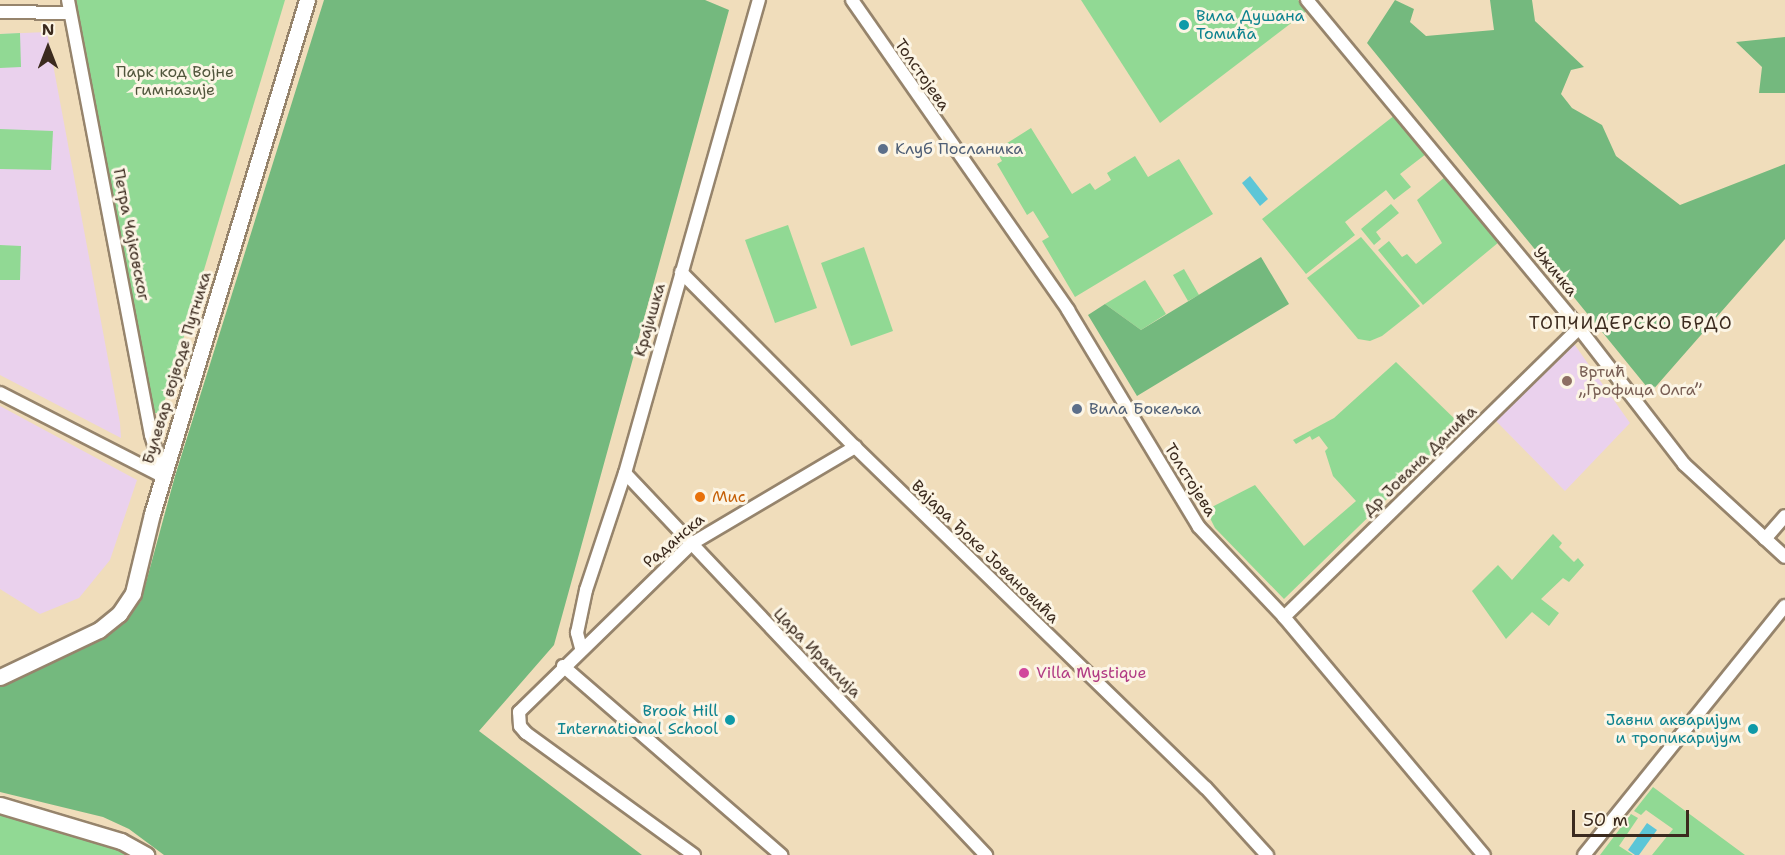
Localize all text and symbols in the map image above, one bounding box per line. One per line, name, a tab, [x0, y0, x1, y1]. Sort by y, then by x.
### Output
place label: Вила Душана Томића	[1196, 6, 1305, 44]
north arrow	[18, 18, 78, 78]
marker: Вила Душана Томића	[1177, 18, 1191, 32]
text: N	[42, 19, 54, 40]
street label: Толстојева	[890, 36, 954, 114]
park label: Парк код Војне гимназије	[116, 62, 234, 100]
place label: Клуб Посланика	[895, 139, 1023, 159]
marker: Клуб Посланика	[876, 142, 890, 156]
street label: Петра Чајковског	[109, 167, 153, 303]
street label: Ужичка	[1529, 243, 1581, 301]
street label: Булевар војводе Путника	[139, 269, 215, 467]
street label: Крајишка	[630, 281, 670, 359]
district label: ТОПЧИДЕРСКО БРДО	[1529, 312, 1733, 334]
place label: Вртић „Грофица Олга”	[1579, 362, 1702, 400]
marker: Вртић „Грофица Олга”	[1560, 374, 1574, 388]
place label: Вила Бокељка	[1089, 399, 1201, 419]
marker: Вила Бокељка	[1070, 402, 1084, 416]
street label: Др Јована Данића	[1359, 402, 1481, 520]
street label: Толстојева	[1160, 440, 1220, 520]
street label: Вајара Ђоке Јовановића	[907, 476, 1063, 628]
place label: Мис	[712, 487, 746, 507]
marker: Мис	[693, 490, 707, 504]
street label: Раданска	[639, 510, 709, 572]
street label: Цара Ираклија	[769, 604, 865, 702]
place label: Villa Mystique	[1036, 663, 1147, 683]
marker: Villa Mystique	[1017, 666, 1031, 680]
place label: Brook Hill International School	[557, 701, 718, 739]
place label: Јавни акваријум и тропикаријум	[1606, 710, 1741, 748]
marker: Brook Hill International School	[723, 713, 737, 727]
marker: Јавни акваријум и тропикаријум	[1746, 722, 1760, 736]
scale bar	[1575, 798, 1692, 836]
text: 50 m	[1583, 808, 1628, 832]

